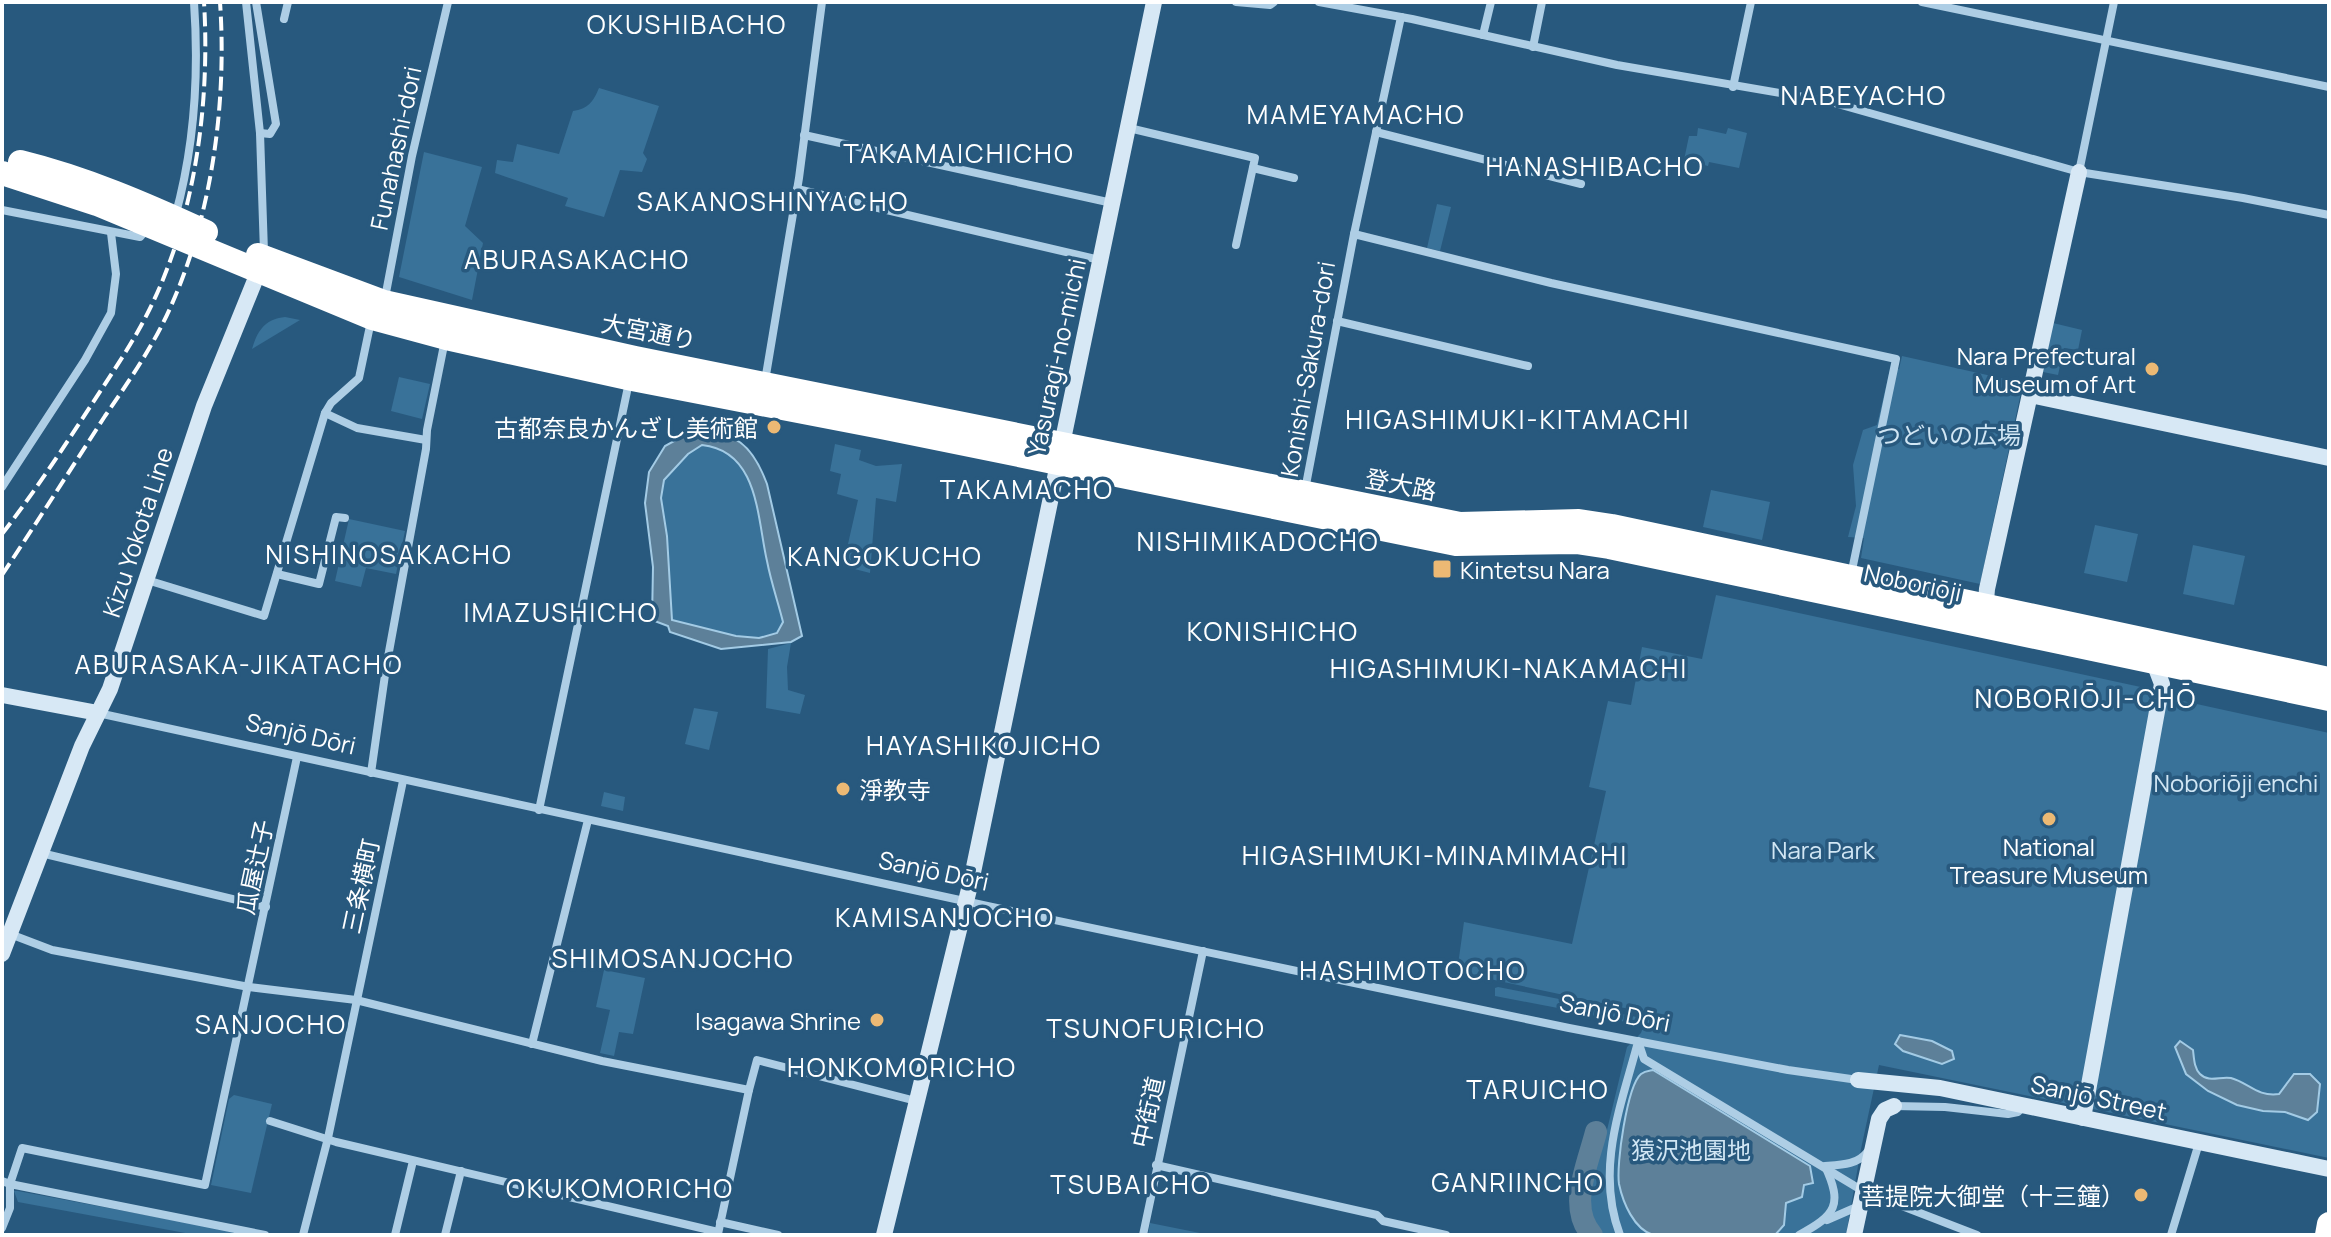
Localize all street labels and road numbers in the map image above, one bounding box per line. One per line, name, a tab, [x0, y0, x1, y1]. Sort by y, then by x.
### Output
street label: Funahashi-dori	[362, 63, 428, 233]
street label: Yasuragi-no-michi	[1019, 255, 1093, 459]
street label: Konishi-Sakura-dori	[1272, 259, 1342, 479]
street label: 大宮通り	[599, 306, 699, 356]
street label: Kizu Yokota Line	[94, 443, 180, 621]
street label: 登大路	[1363, 461, 1439, 507]
street label: Noboriōji	[1861, 556, 1965, 608]
street label: Sanjō Dōri	[243, 704, 359, 762]
street label: 瓜屋辻子	[228, 817, 280, 917]
street label: 三条横町	[334, 836, 386, 936]
street label: Sanjō Dōri	[876, 842, 992, 898]
street label: Sanjō Dōri	[1557, 985, 1673, 1039]
street label: Sanjō Street	[2028, 1067, 2170, 1127]
street label: 中街道	[1123, 1073, 1171, 1151]

